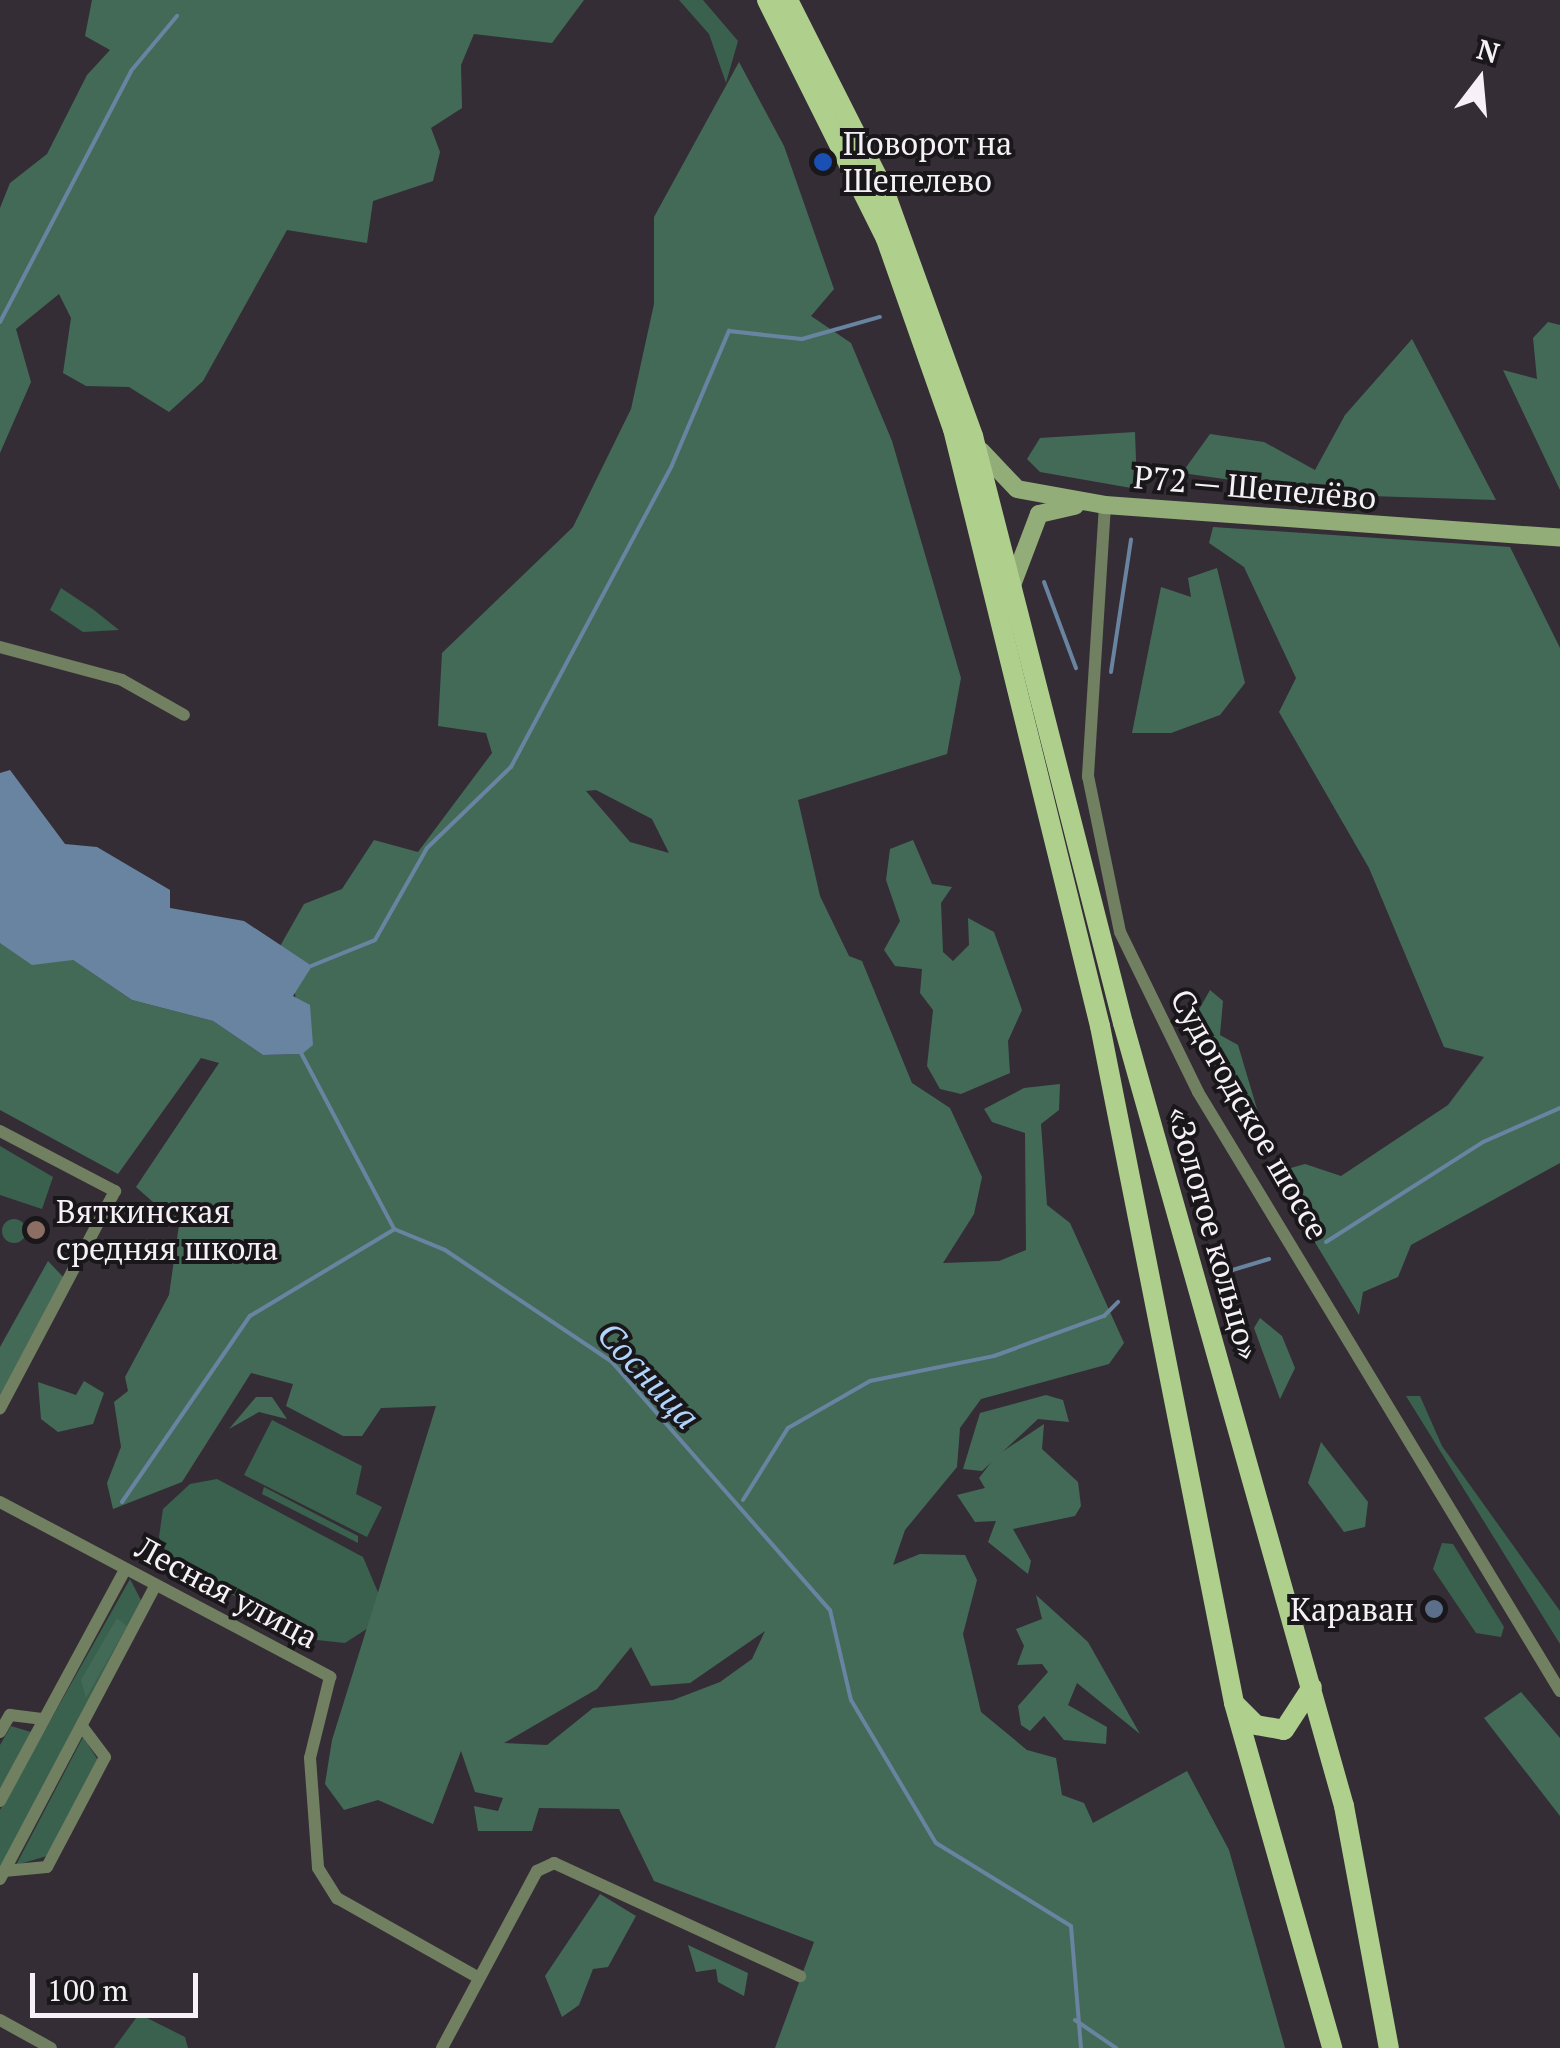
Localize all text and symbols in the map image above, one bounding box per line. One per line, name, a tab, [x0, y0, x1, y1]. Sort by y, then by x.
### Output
north arrow	[1430, 30, 1530, 130]
text: N	[1473, 30, 1504, 71]
place label: Поворот на Шепелево	[843, 125, 1013, 200]
marker: Поворот на Шепелево	[812, 151, 834, 173]
street label: Р72 — Шепелёво	[1131, 457, 1379, 517]
street label: Судогодское шоссе	[1163, 982, 1337, 1246]
street label: «Золотое кольцо»	[1159, 1102, 1269, 1364]
place label: Вяткинская средняя школа	[56, 1193, 278, 1268]
marker: Вяткинская средняя школа	[25, 1219, 47, 1241]
water label: Сосница	[589, 1313, 709, 1437]
street label: Лесная улица	[129, 1528, 325, 1656]
place label: Караван	[1290, 1590, 1414, 1628]
marker: Караван	[1423, 1598, 1445, 1620]
scale bar	[35, 1953, 202, 2015]
text: 100 m	[47, 1970, 128, 2010]

